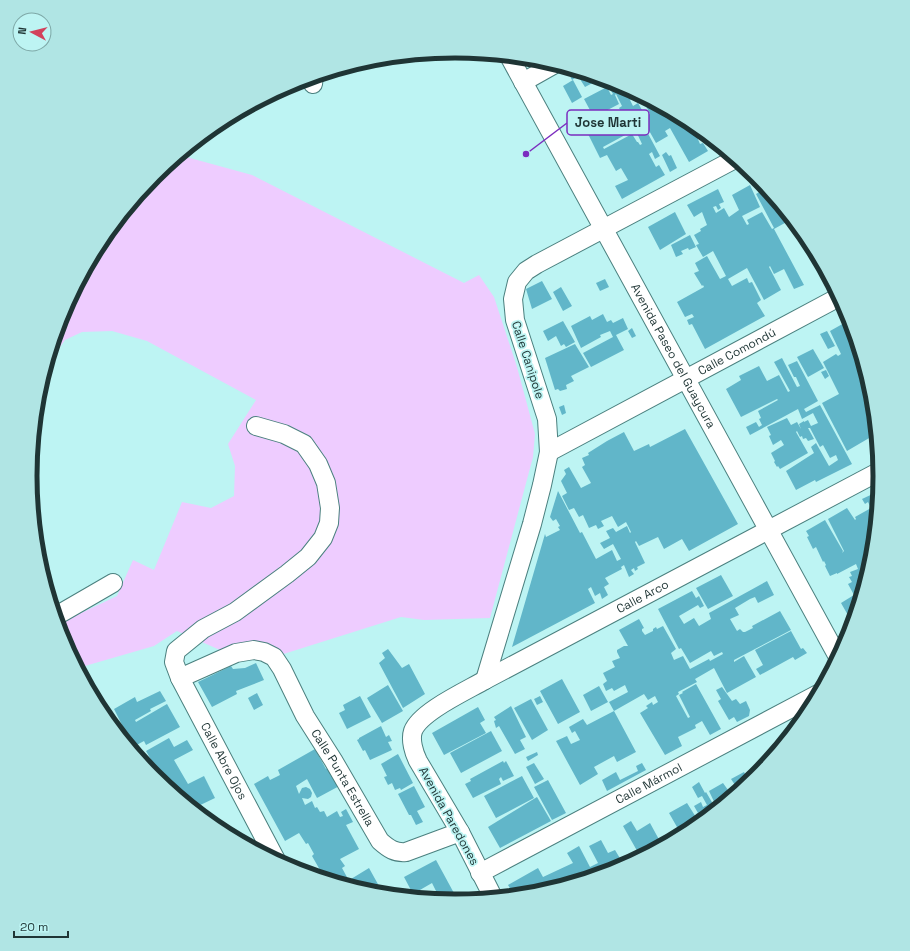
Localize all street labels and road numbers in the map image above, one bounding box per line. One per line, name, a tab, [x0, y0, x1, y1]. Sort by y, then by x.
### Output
street label: Avenida Paseo del Guaycura	[627, 281, 719, 431]
street label: Calle Canipole	[508, 319, 548, 401]
street label: Calle Comondú	[695, 324, 779, 379]
street label: Calle Arco	[614, 576, 671, 617]
street label: Calle Abre Ojos	[197, 720, 251, 803]
street label: Calle Punta Estrella	[307, 726, 378, 829]
street label: Calle Mármol	[613, 759, 685, 808]
street label: Avenida Paredones	[415, 764, 483, 868]

